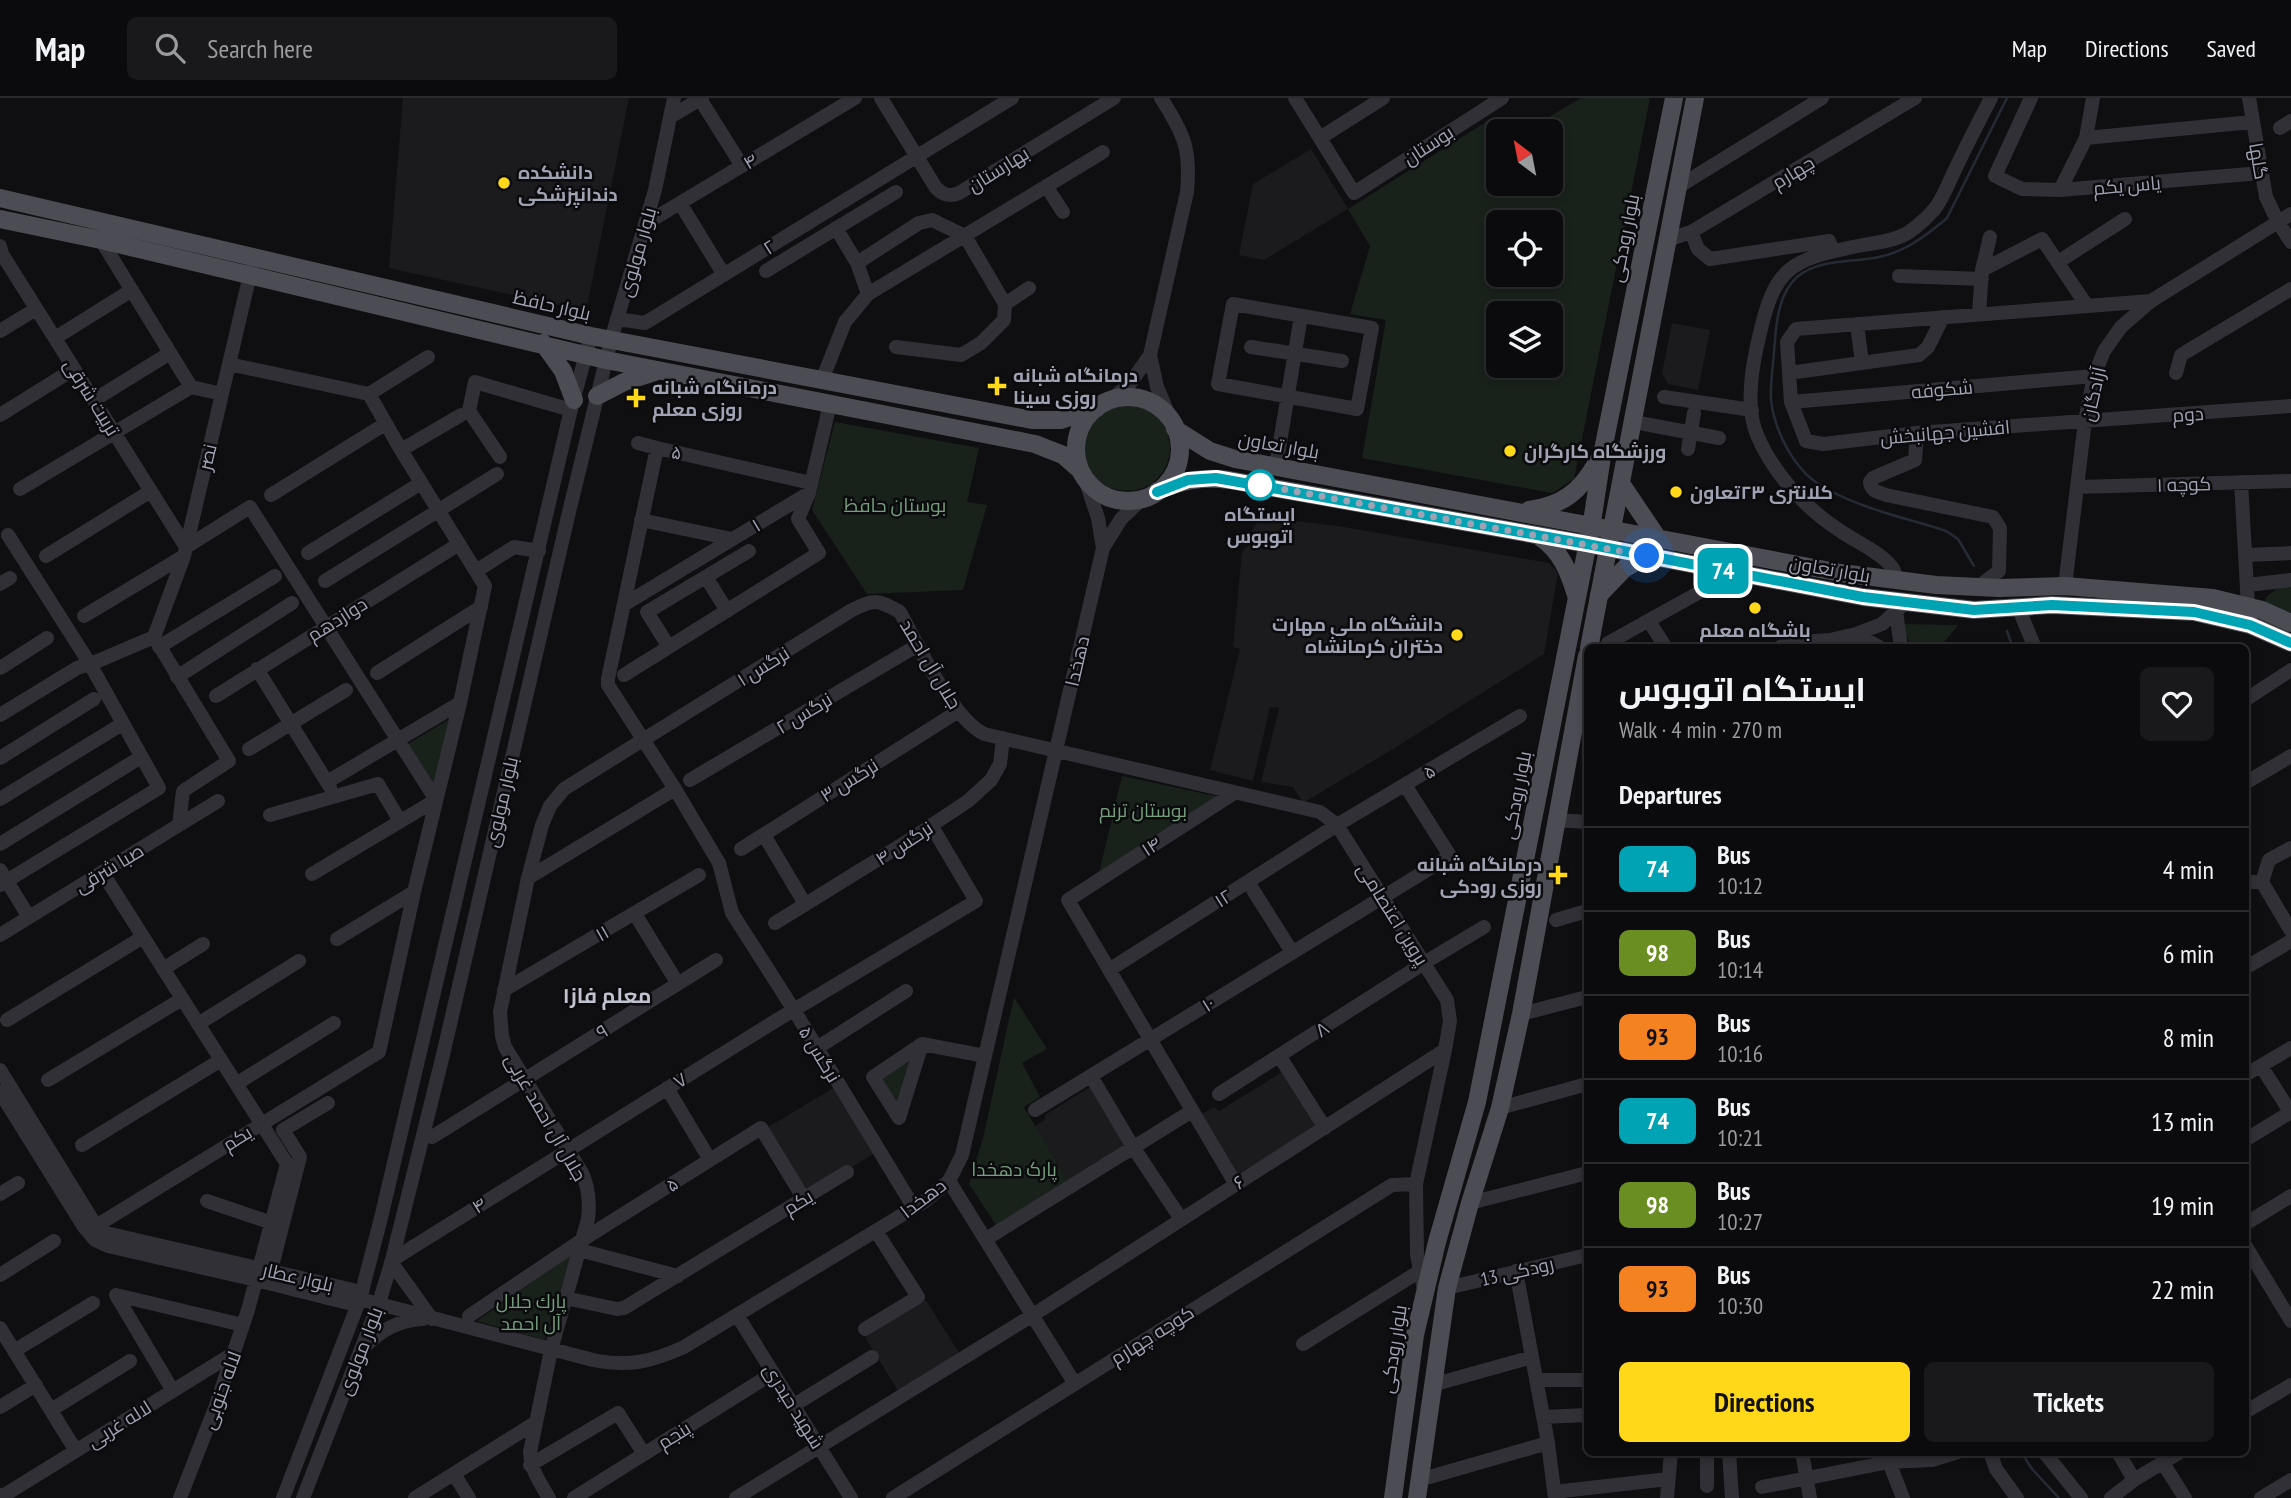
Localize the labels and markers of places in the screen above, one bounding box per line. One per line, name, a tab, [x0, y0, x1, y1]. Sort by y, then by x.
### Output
place label: دانشکده دندانپزشکی	[518, 160, 618, 208]
marker: دانشکده دندانپزشکی	[496, 175, 512, 191]
place label: درمانگاه شبانه روزی سینا	[1013, 363, 1138, 410]
place label: درمانگاه شبانه روزی معلم	[652, 375, 777, 423]
marker: درمانگاه شبانه روزی سینا	[987, 376, 1007, 396]
marker: درمانگاه شبانه روزی معلم	[626, 388, 646, 408]
place label: ورزشگاه کارگران	[1524, 439, 1666, 464]
marker: ورزشگاه کارگران	[1502, 443, 1518, 459]
marker: ایستگاه اتوبوس	[1245, 470, 1275, 500]
place label: کلانتری ۲۳تعاون	[1690, 480, 1833, 504]
marker: کلانتری ۲۳تعاون	[1668, 484, 1684, 500]
place label: ایستگاه اتوبوس	[1224, 502, 1296, 548]
marker: باشگاه معلم	[1747, 600, 1763, 616]
place label: دانشگاه ملی مهارت دختران کرمانشاه	[1272, 612, 1443, 658]
place label: باشگاه معلم	[1699, 618, 1811, 644]
marker: دانشگاه ملی مهارت دختران کرمانشاه	[1449, 627, 1465, 643]
place label: درمانگاه شبانه روزی رودکی	[1417, 852, 1542, 899]
marker: درمانگاه شبانه روزی رودکی	[1548, 865, 1568, 885]

